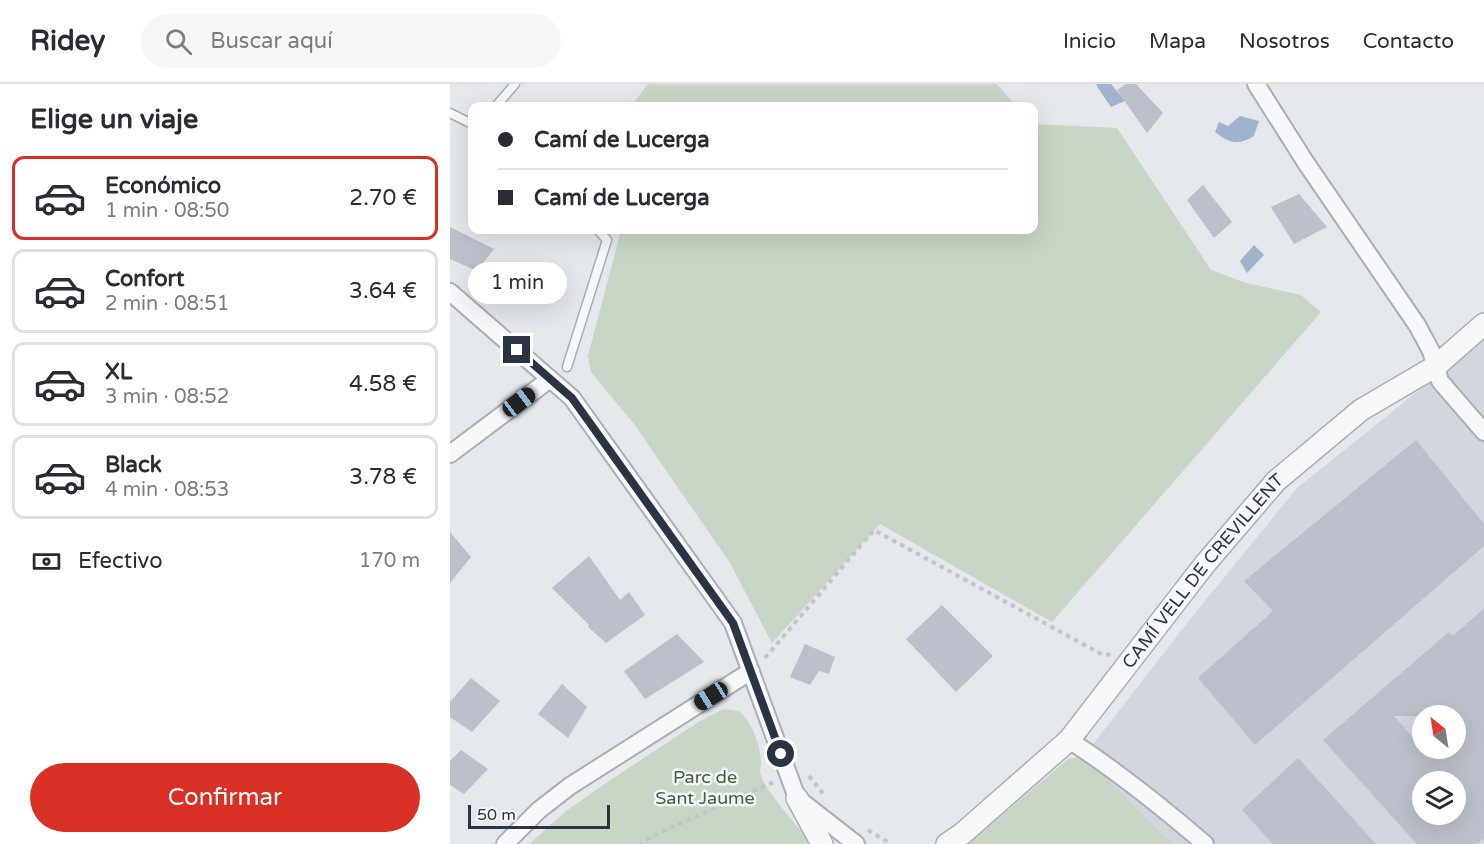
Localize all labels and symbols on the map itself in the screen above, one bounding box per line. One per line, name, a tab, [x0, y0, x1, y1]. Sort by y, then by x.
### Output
callout: 1 min	[467, 263, 566, 305]
route end	[503, 336, 530, 363]
car	[499, 384, 539, 420]
street label: CAMÍ VELL DE CREVILLENT	[1117, 469, 1288, 673]
car	[691, 679, 731, 713]
north arrow	[1412, 705, 1466, 759]
route start	[767, 740, 794, 767]
park label: Parc de Sant Jaume	[655, 766, 755, 809]
scale bar	[468, 802, 610, 830]

